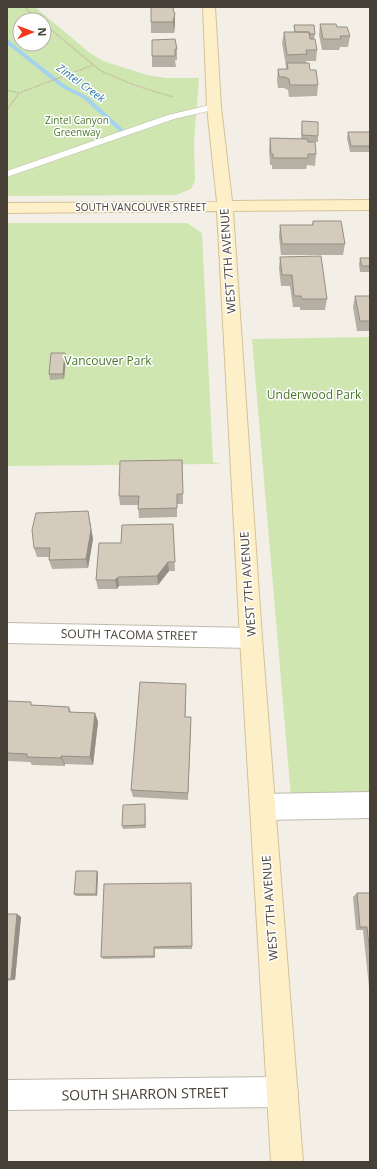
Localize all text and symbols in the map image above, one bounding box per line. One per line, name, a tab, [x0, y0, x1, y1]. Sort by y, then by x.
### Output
north arrow	[12, 12, 52, 52]
text: N	[35, 27, 50, 36]
water label: Zintel Creek	[53, 59, 109, 106]
park label: Zintel Canyon Greenway	[45, 113, 109, 139]
street label: SOUTH VANCOUVER STREET	[75, 200, 207, 214]
street label: WEST 7TH AVENUE	[215, 208, 240, 314]
park label: Vancouver Park	[64, 352, 152, 369]
park label: Underwood Park	[267, 386, 362, 403]
street label: WEST 7TH AVENUE	[235, 531, 260, 637]
street label: SOUTH TACOMA STREET	[61, 625, 198, 644]
street label: WEST 7TH AVENUE	[257, 855, 282, 961]
street label: SOUTH SHARRON STREET	[61, 1083, 229, 1104]

